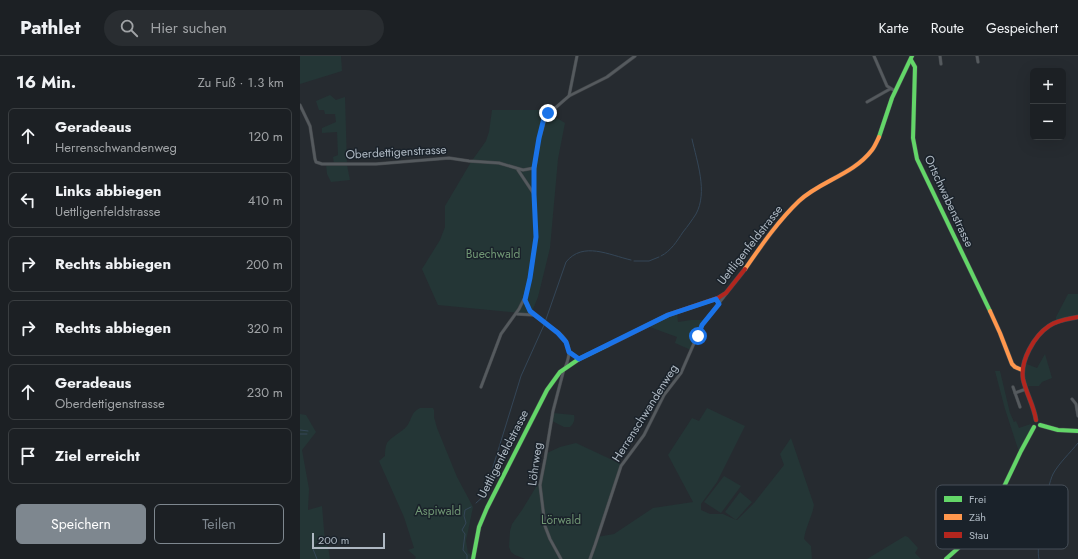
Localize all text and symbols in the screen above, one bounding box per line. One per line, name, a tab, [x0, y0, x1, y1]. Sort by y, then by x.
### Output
search box	[104, 10, 384, 46]
text: Pathlet	[20, 14, 80, 41]
icon: search	[118, 17, 140, 39]
text: Hier suchen	[150, 17, 227, 39]
text: Karte	[879, 18, 909, 38]
text: Route	[931, 18, 964, 38]
text: Gespeichert	[986, 18, 1058, 38]
map controls	[1030, 68, 1066, 140]
button: +	[1030, 68, 1066, 104]
text: 16 Min.	[16, 70, 76, 94]
text: Zu Fuß · 1.3 km	[198, 73, 284, 92]
route end	[539, 104, 557, 122]
button: −	[1030, 104, 1066, 140]
text: Geradeaus	[55, 116, 131, 138]
icon: ahead	[17, 125, 39, 147]
text: 120 m	[248, 127, 283, 146]
text: Herrenschwandenweg	[55, 138, 177, 157]
street label: Oberdettigenstrasse	[345, 140, 447, 164]
street label: Ortschwabenstrasse	[920, 152, 978, 250]
text: Links abbiegen	[55, 180, 161, 202]
icon: left	[17, 189, 39, 211]
text: 410 m	[248, 191, 283, 210]
street label: Uettligenfeldstrasse	[713, 201, 787, 289]
text: Uettligenfeldstrasse	[55, 202, 160, 221]
park label: Buechwald	[466, 245, 520, 263]
icon: right	[17, 253, 39, 275]
text: Rechts abbiegen	[55, 253, 171, 275]
text: 200 m	[246, 255, 283, 274]
icon: right	[17, 317, 39, 339]
text: Rechts abbiegen	[55, 317, 171, 339]
text: 320 m	[247, 319, 283, 338]
route start	[689, 327, 707, 345]
street label: Herrenschwandenweg	[608, 360, 682, 466]
text: Geradeaus	[55, 372, 131, 394]
icon: ahead	[17, 381, 39, 403]
text: 230 m	[247, 383, 283, 402]
text: Oberdettigenstrasse	[55, 394, 165, 413]
street label: Uettligenfeldstrasse	[473, 407, 533, 501]
street label: Löhrweg	[523, 441, 547, 487]
icon: arrive	[17, 445, 39, 467]
text: Ziel erreicht	[55, 445, 140, 467]
legend	[936, 485, 1068, 549]
text: Frei	[969, 491, 987, 507]
park label: Aspiwald	[415, 502, 461, 520]
button: Speichern	[16, 504, 146, 544]
button: Teilen	[154, 504, 284, 544]
text: Zäh	[969, 509, 986, 525]
park label: Lörwald	[541, 511, 581, 529]
text: Stau	[969, 527, 989, 543]
scale bar	[312, 531, 385, 550]
text: 200 m	[318, 532, 349, 548]

